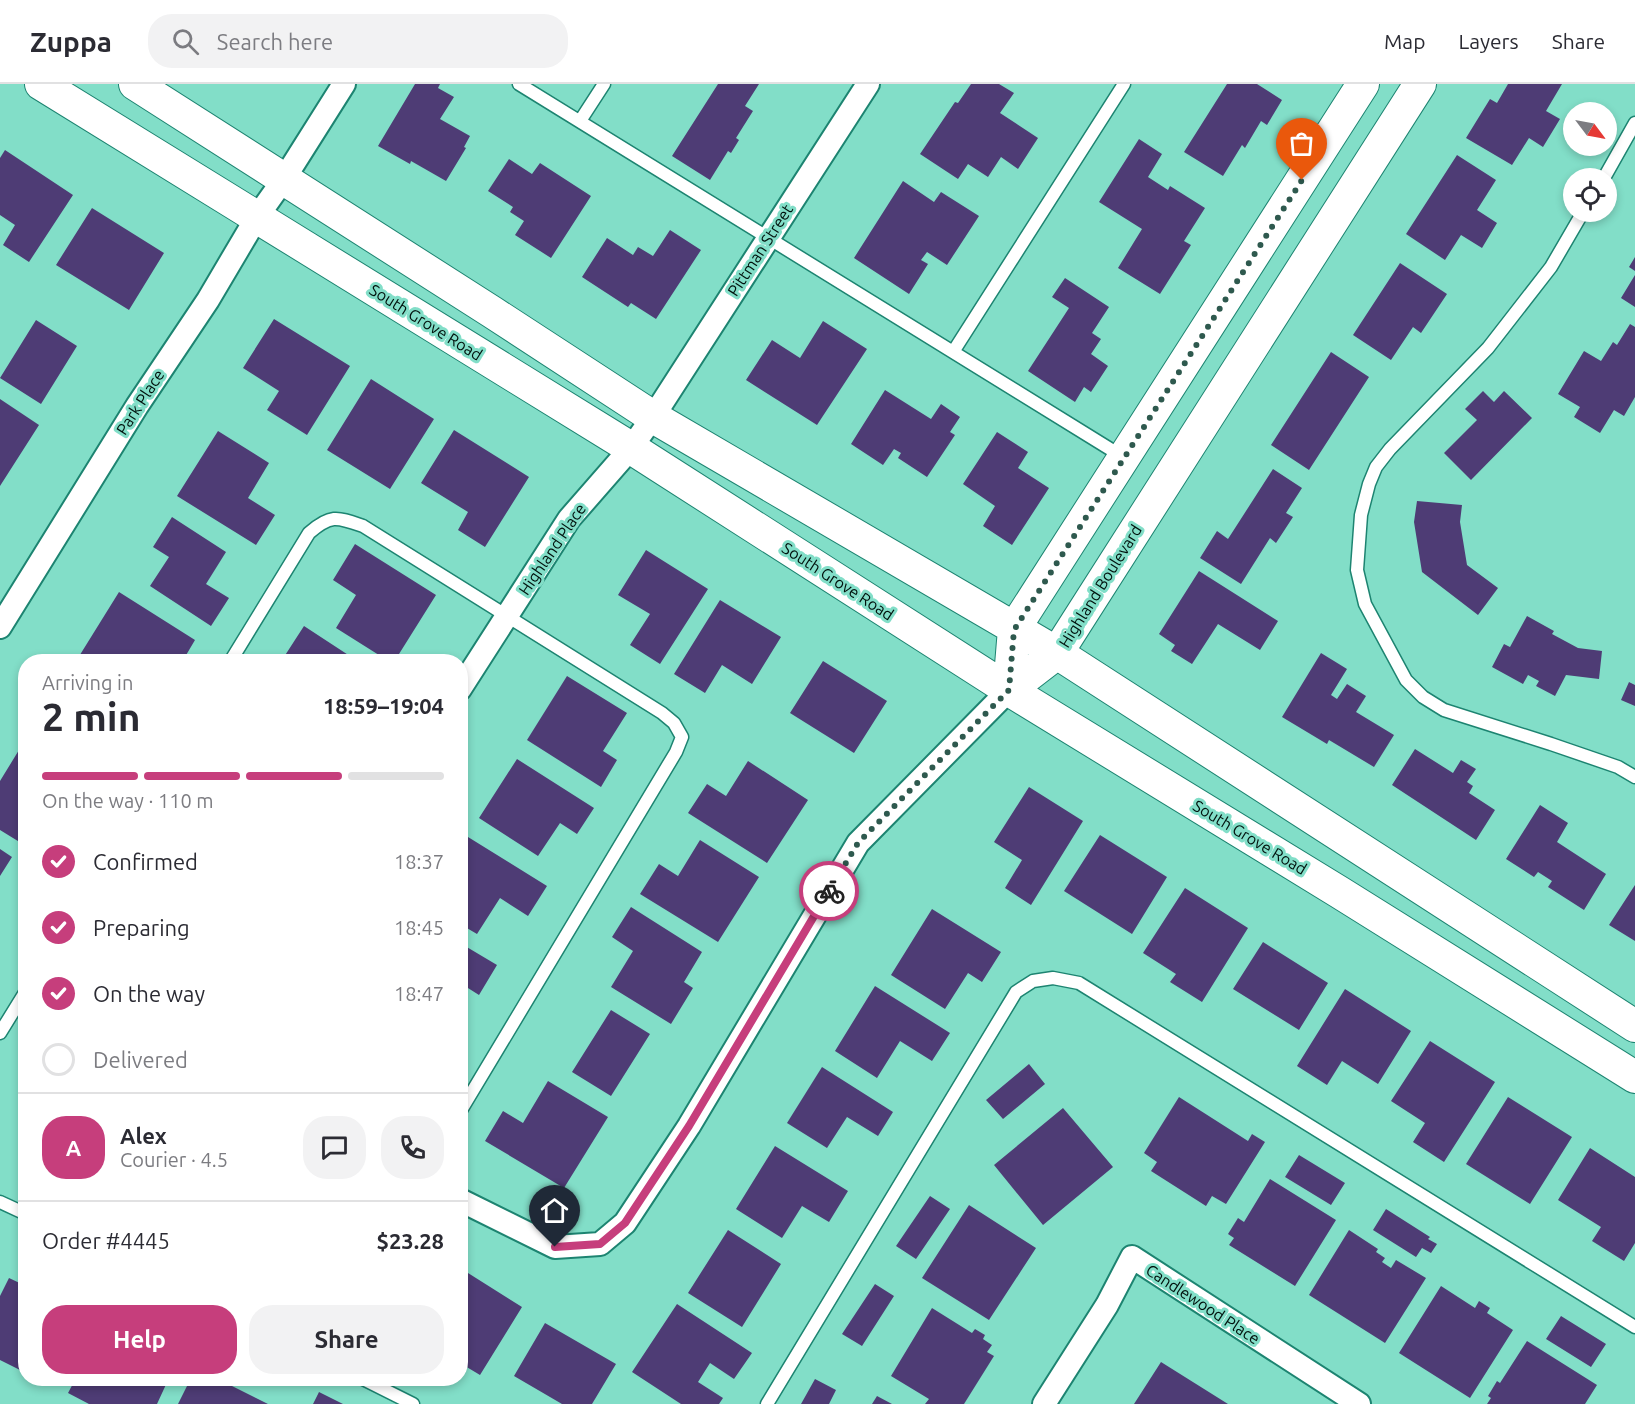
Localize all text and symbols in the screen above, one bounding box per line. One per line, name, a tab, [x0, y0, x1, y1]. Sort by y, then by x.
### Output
search box	[148, 14, 568, 68]
icon: search	[169, 25, 202, 58]
text: Zuppa	[30, 26, 112, 57]
text: Search here	[217, 29, 333, 54]
text: Map	[1384, 29, 1425, 53]
text: Layers	[1458, 29, 1519, 53]
text: Share	[1552, 29, 1605, 53]
north arrow	[1563, 102, 1617, 156]
map controls	[1563, 102, 1617, 222]
pin	[1276, 118, 1327, 180]
icon: bag	[1285, 127, 1318, 160]
button: locate	[1563, 168, 1617, 222]
street label: Pittman Street	[724, 200, 797, 299]
street label: South Grove Road	[366, 280, 486, 364]
street label: Park Place	[112, 366, 168, 438]
street label: Highland Place	[515, 500, 589, 598]
street label: Highland Boulevard	[1055, 521, 1145, 651]
street label: South Grove Road	[779, 538, 897, 624]
text: Arriving in	[42, 671, 133, 694]
text: 18:59–19:04	[323, 693, 444, 718]
text: 2 min	[42, 695, 141, 738]
text: On the way · 110 m	[42, 789, 214, 812]
street label: South Grove Road	[1190, 796, 1310, 878]
icon: check	[42, 845, 75, 878]
text: Confirmed	[93, 849, 198, 874]
text: 18:37	[394, 850, 444, 873]
courier	[799, 861, 859, 921]
icon: bike	[813, 875, 846, 908]
icon: check	[42, 911, 75, 944]
text: Preparing	[93, 915, 190, 940]
text: 18:45	[394, 916, 444, 939]
icon: check	[42, 977, 75, 1010]
text: On the way	[93, 981, 205, 1006]
text: 18:47	[394, 982, 444, 1005]
text: Delivered	[93, 1047, 188, 1072]
button: chat	[303, 1116, 366, 1179]
button: phone	[381, 1116, 444, 1179]
text: Alex	[120, 1123, 167, 1148]
text: A	[66, 1135, 81, 1160]
text: Courier · 4.5	[120, 1148, 228, 1171]
pin	[529, 1185, 580, 1247]
icon: home	[538, 1194, 571, 1227]
text: Order #4445	[42, 1228, 170, 1253]
text: $23.28	[377, 1228, 444, 1253]
street label: Candlewood Place	[1143, 1261, 1263, 1347]
button: Help	[42, 1305, 237, 1374]
button: Share	[249, 1305, 444, 1374]

